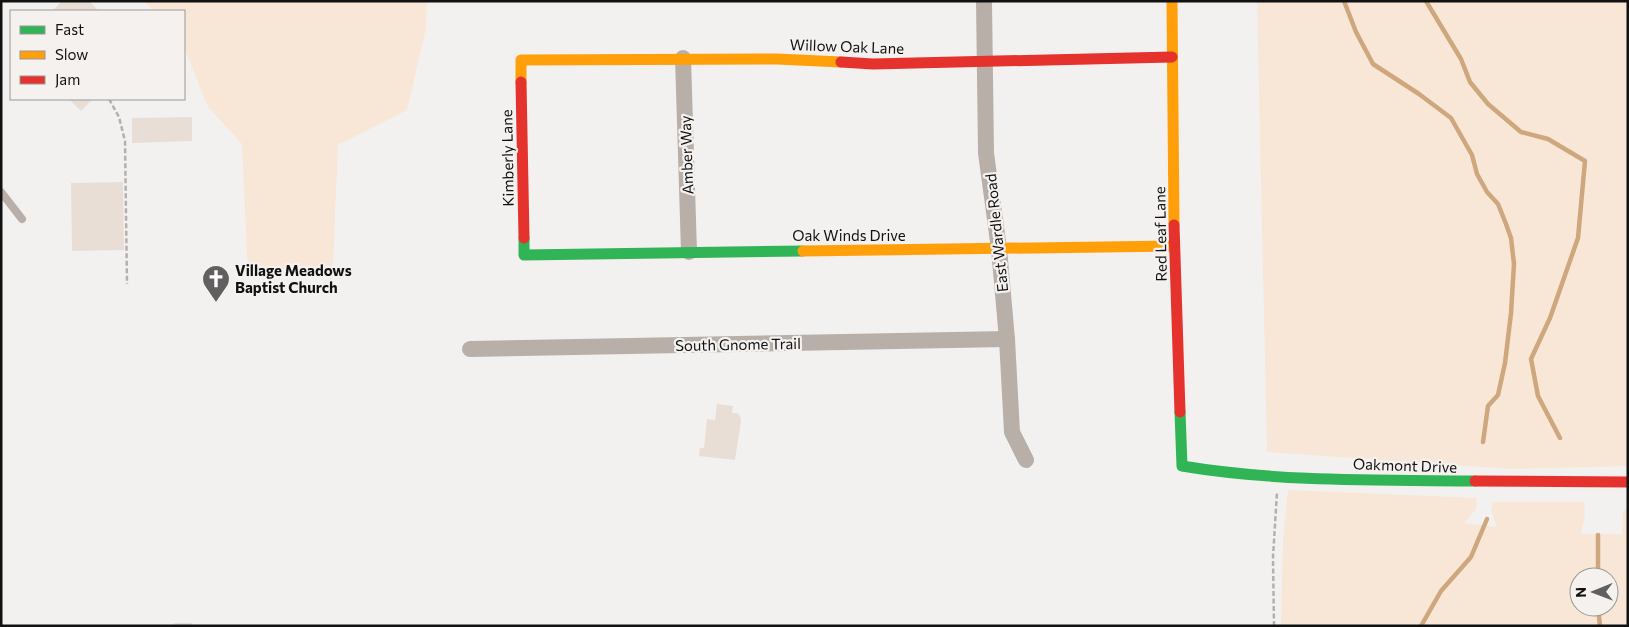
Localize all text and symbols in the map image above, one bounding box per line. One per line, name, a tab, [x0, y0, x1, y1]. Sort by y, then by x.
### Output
legend	[10, 10, 185, 100]
text: Fast	[55, 20, 84, 38]
street label: Willow Oak Lane	[790, 35, 905, 57]
text: Slow	[55, 45, 88, 63]
text: Jam	[55, 70, 80, 88]
street label: Kimberly Lane	[497, 109, 517, 207]
street label: Amber Way	[676, 115, 696, 195]
street label: East Wardle Road	[981, 173, 1011, 293]
street label: Red Leaf Lane	[1150, 186, 1170, 282]
street label: Oak Winds Drive	[792, 226, 906, 244]
place label: Village Meadows Baptist Church	[235, 261, 352, 296]
church icon: Village Meadows Baptist Church	[201, 264, 231, 303]
street label: South Gnome Trail	[675, 334, 801, 354]
street label: Oakmont Drive	[1353, 454, 1457, 476]
north arrow	[1569, 567, 1619, 617]
text: N	[1572, 587, 1589, 598]

